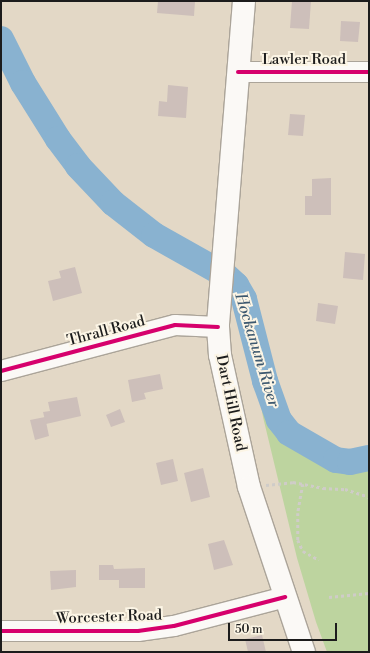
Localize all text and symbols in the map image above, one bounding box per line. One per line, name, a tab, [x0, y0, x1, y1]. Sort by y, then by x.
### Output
street label: Lawler Road	[262, 51, 346, 69]
water label: Hockanum River	[231, 291, 283, 409]
street label: Thrall Road	[65, 312, 147, 350]
street label: Dart Hill Road	[212, 353, 250, 453]
street label: Worcester Road	[56, 606, 162, 628]
scale bar	[230, 615, 339, 641]
text: 50 m	[235, 622, 263, 637]

